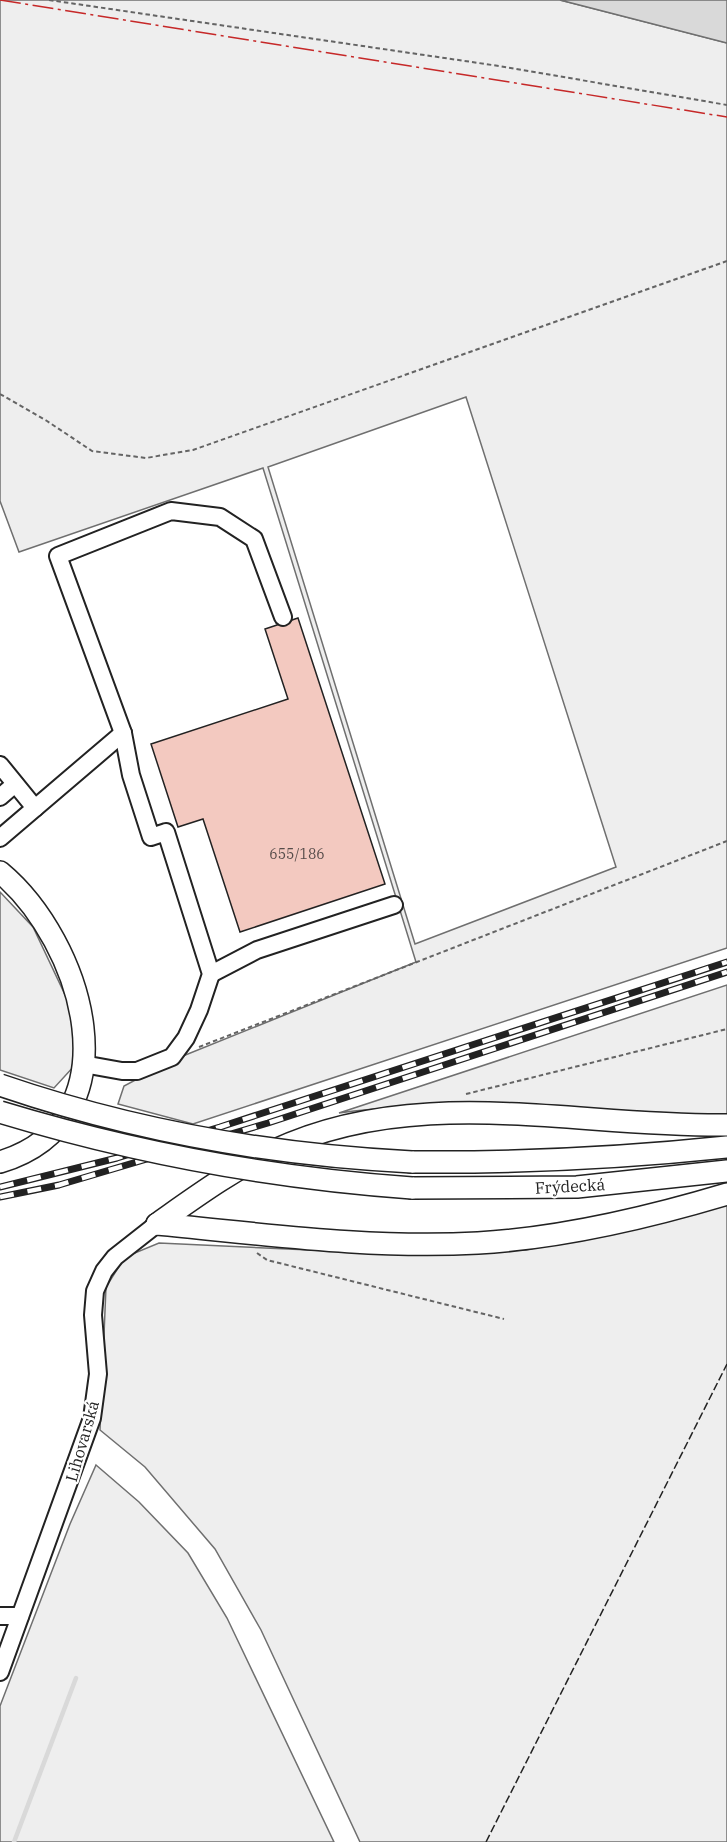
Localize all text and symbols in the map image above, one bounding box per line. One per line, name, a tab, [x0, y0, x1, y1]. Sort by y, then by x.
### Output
house number: 655/186	[269, 845, 325, 863]
street label: Frýdecká	[534, 1174, 606, 1198]
street label: Lihovarská	[61, 1398, 103, 1484]

